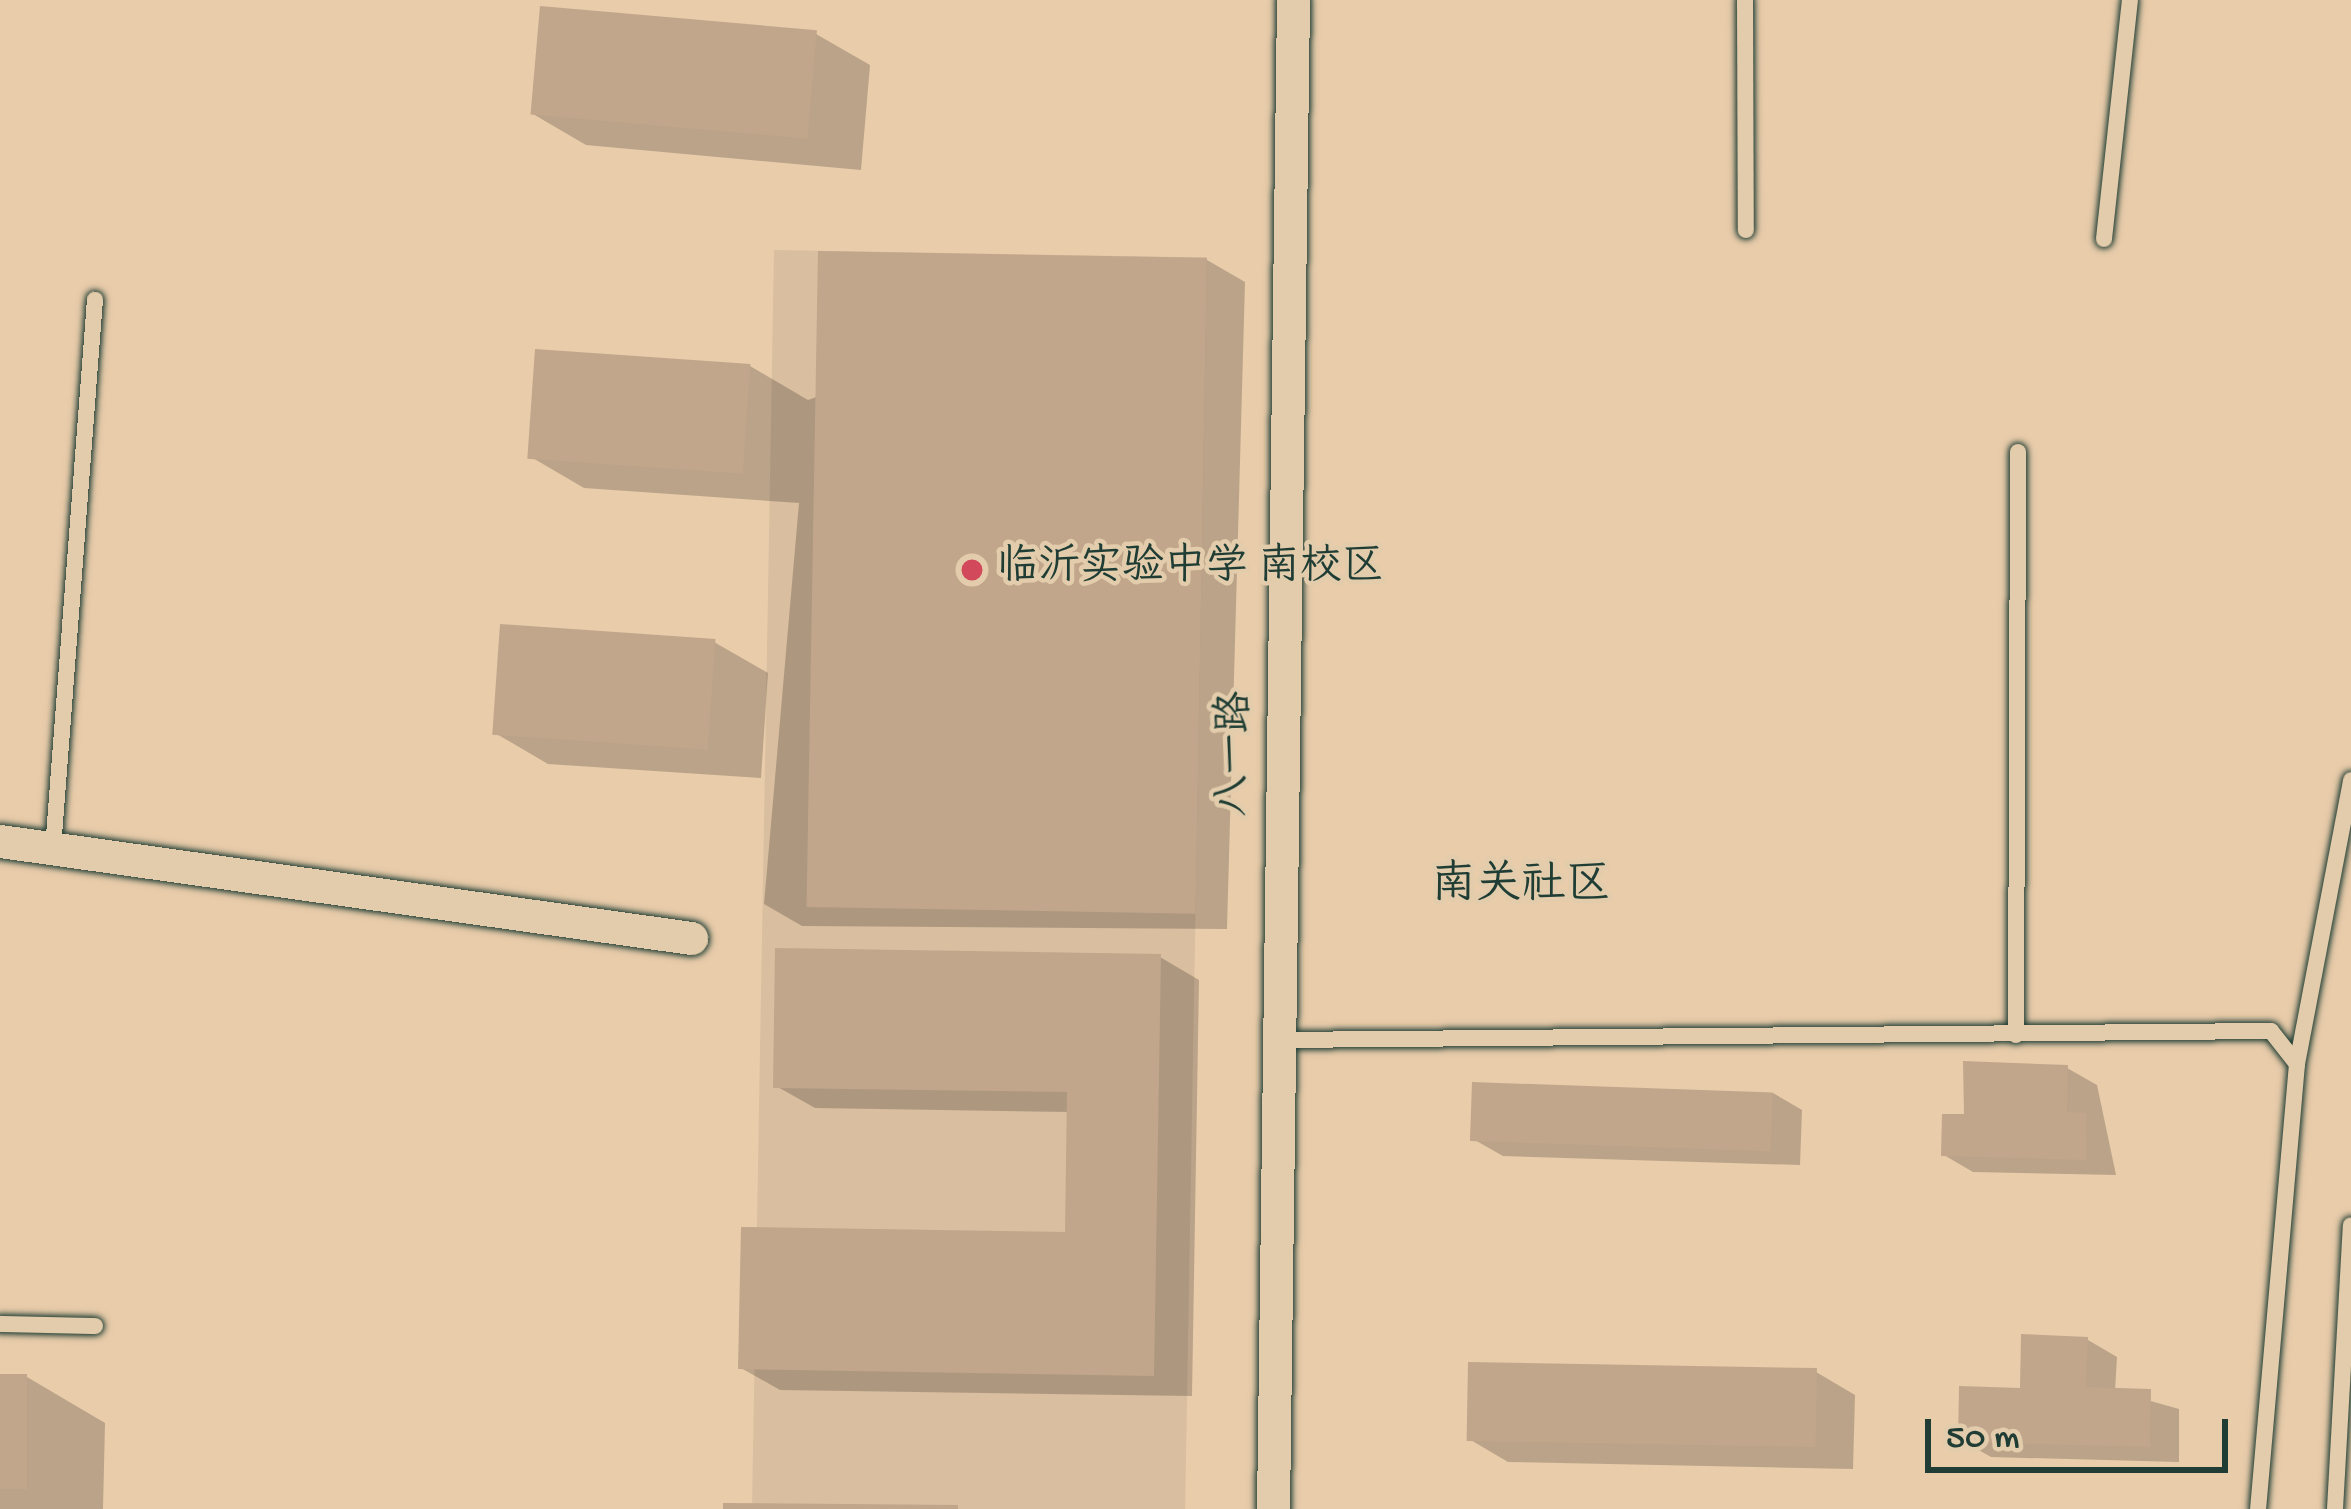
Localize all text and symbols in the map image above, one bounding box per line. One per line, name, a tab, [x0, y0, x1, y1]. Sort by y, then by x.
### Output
place label: 临沂实验中学 南校区	[996, 545, 1384, 595]
marker: 临沂实验中学 南校区	[959, 557, 985, 583]
street label: 八一路	[1212, 691, 1264, 817]
district label: 南关社区	[1431, 861, 1611, 915]
scale bar	[1931, 1395, 2234, 1469]
text: 50 m	[1946, 1418, 2019, 1461]

